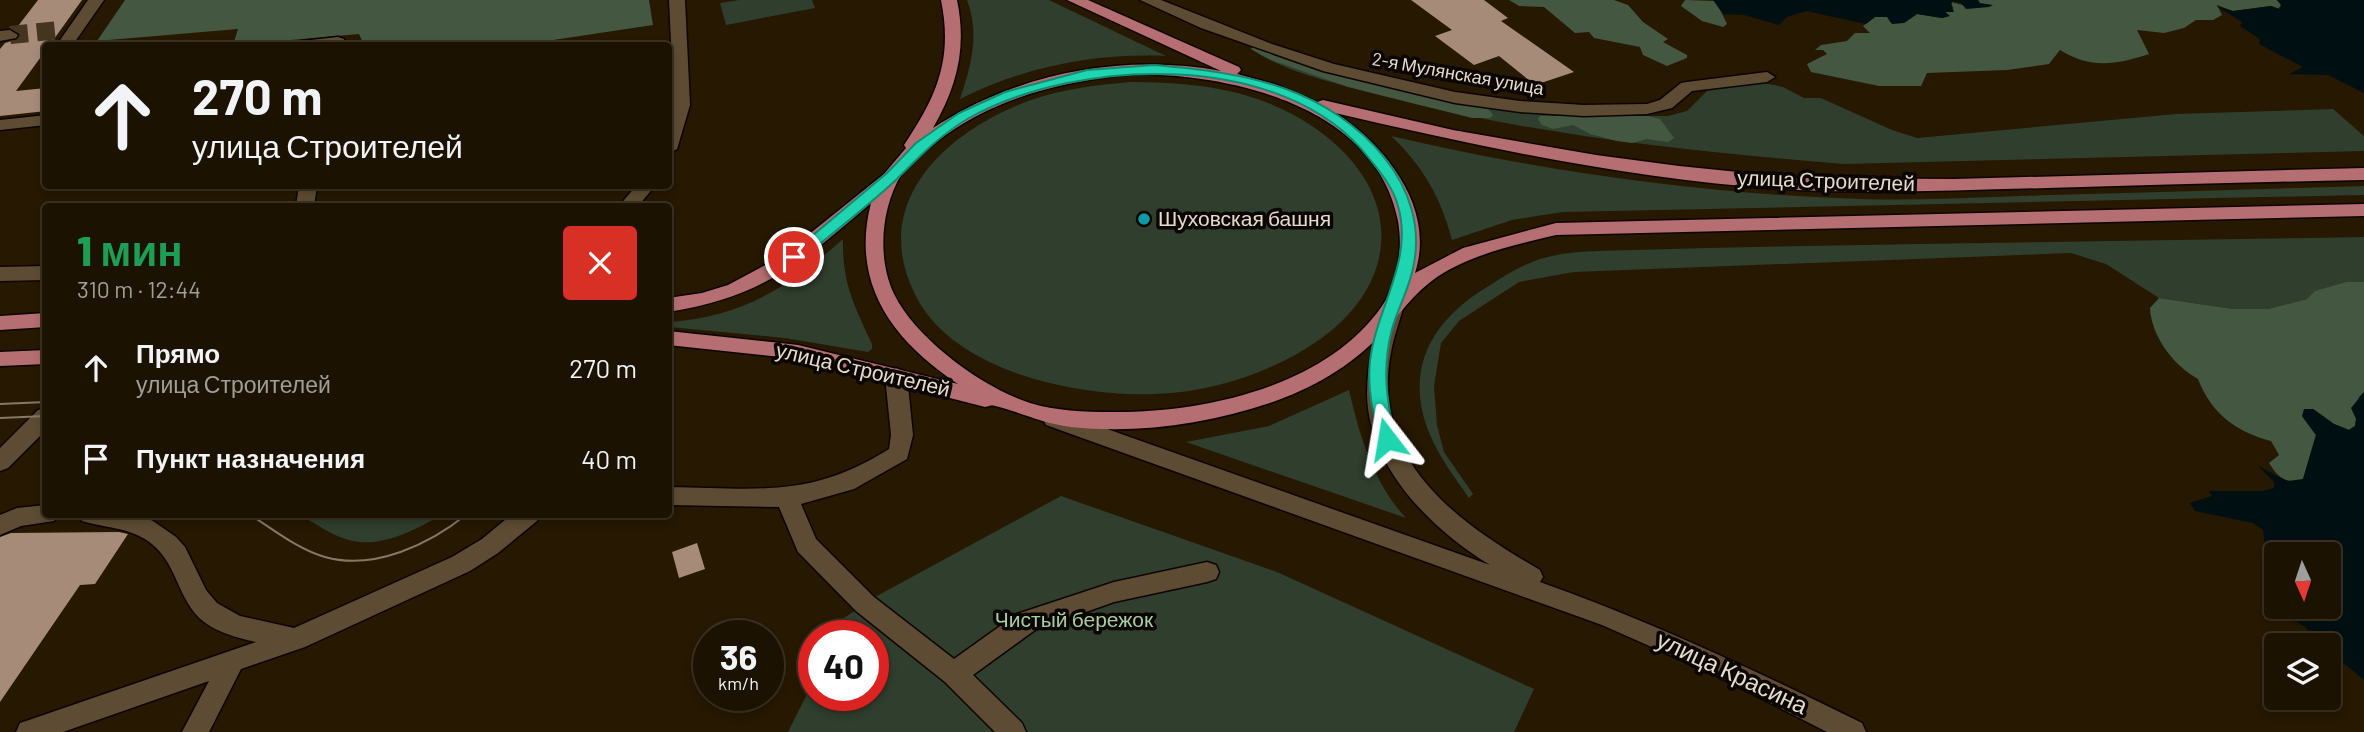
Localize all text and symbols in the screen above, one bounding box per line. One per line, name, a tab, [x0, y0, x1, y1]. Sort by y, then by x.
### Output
street label: 2-я Мулянская улица	[1370, 47, 1547, 99]
text: 270 m	[192, 66, 322, 125]
icon: ahead	[77, 70, 168, 161]
text: улица Строителей	[192, 126, 463, 164]
street label: улица Строителей	[1737, 164, 1915, 195]
place label: Шуховская башня	[1158, 205, 1331, 230]
marker: Шуховская башня	[1136, 211, 1152, 227]
text: 1 мин	[77, 224, 183, 274]
button: close	[563, 226, 637, 300]
pin	[764, 227, 824, 287]
icon: arrive	[775, 238, 813, 276]
text: 310 m · 12:44	[77, 275, 201, 303]
street label: улица Строителей	[774, 336, 953, 401]
text: Прямо	[136, 337, 220, 368]
icon: ahead	[77, 349, 115, 387]
text: 270 m	[569, 352, 637, 383]
text: улица Строителей	[136, 370, 331, 398]
position arrow	[1350, 402, 1424, 476]
icon: arrive	[77, 440, 115, 478]
text: Пункт назначения	[136, 442, 365, 473]
text: 40 m	[581, 443, 637, 474]
north arrow	[2264, 542, 2342, 620]
map controls	[2264, 542, 2341, 710]
park label: Чистый бережок	[995, 606, 1154, 631]
speed limit sign: 40	[798, 620, 889, 711]
street label: улица Красина	[1652, 624, 1813, 720]
button: layers	[2264, 633, 2341, 710]
text: 36	[720, 635, 757, 677]
text: km/h	[718, 672, 759, 694]

